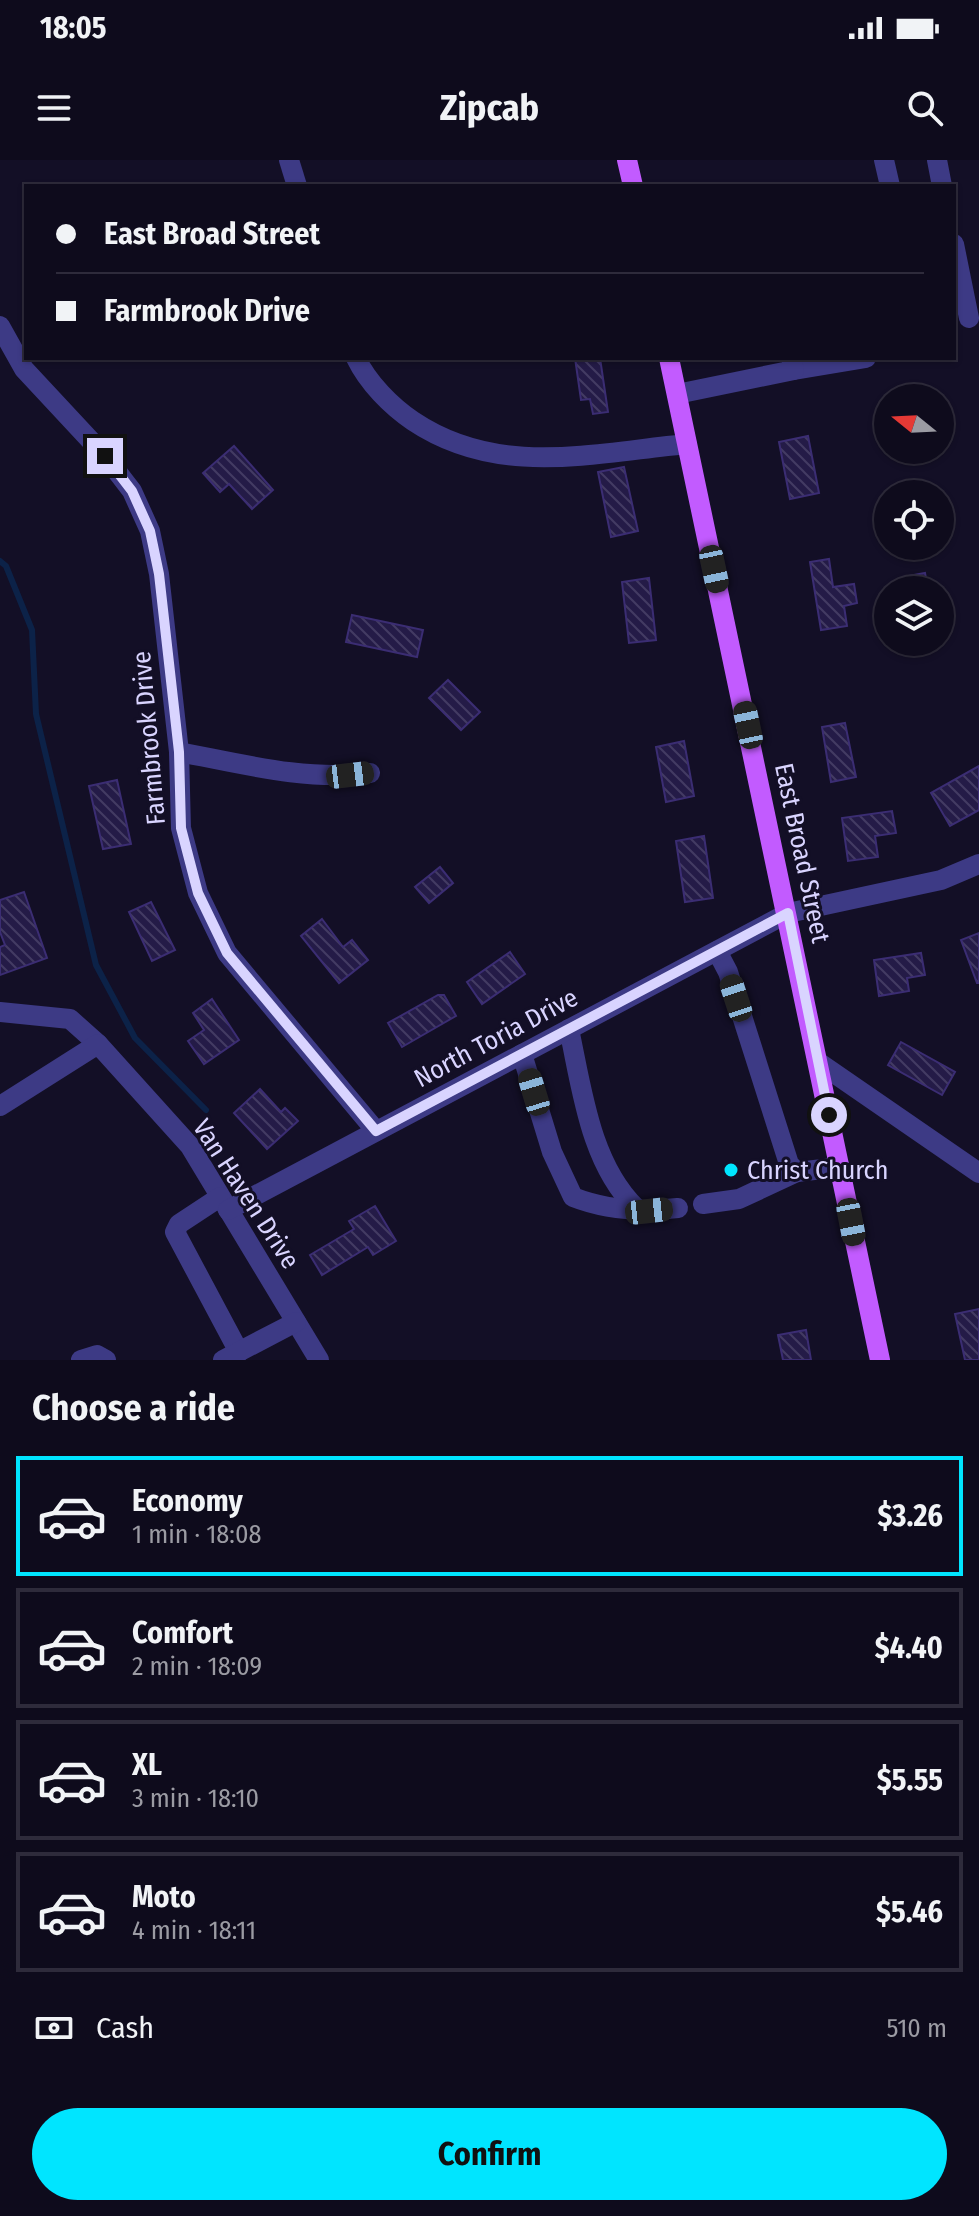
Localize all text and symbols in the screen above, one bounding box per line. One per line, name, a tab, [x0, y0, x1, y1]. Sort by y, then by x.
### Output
text: 18:05	[40, 10, 107, 46]
icon: menu	[32, 86, 76, 130]
text: Zipcab	[440, 86, 539, 130]
icon: search	[903, 86, 947, 130]
text: East Broad Street	[104, 216, 320, 252]
text: Farmbrook Drive	[104, 293, 310, 329]
north arrow	[874, 384, 954, 464]
map controls	[874, 384, 954, 656]
route end	[87, 438, 123, 474]
button: locate	[874, 480, 954, 560]
car	[697, 543, 731, 595]
button: layers	[874, 576, 954, 656]
street label: Farmbrook Drive	[126, 650, 172, 826]
car	[731, 699, 765, 751]
car	[325, 760, 375, 790]
street label: East Broad Street	[768, 760, 836, 946]
car	[717, 971, 755, 1025]
street label: North Toria Drive	[409, 982, 583, 1094]
car	[516, 1066, 552, 1118]
route start	[811, 1097, 847, 1133]
street label: Van Haven Drive	[186, 1113, 306, 1275]
place label: Christ Church	[747, 1155, 888, 1186]
marker: Christ Church	[722, 1161, 740, 1179]
car	[835, 1196, 867, 1248]
car	[624, 1197, 674, 1225]
text: Choose a ride	[32, 1386, 235, 1430]
icon: car	[36, 1480, 108, 1552]
text: Economy	[132, 1483, 243, 1519]
text: $3.26	[877, 1498, 943, 1534]
text: 1 min · 18:08	[132, 1519, 261, 1550]
icon: car	[36, 1612, 108, 1684]
text: Comfort	[132, 1615, 233, 1651]
text: $4.40	[875, 1630, 943, 1666]
text: 2 min · 18:09	[132, 1651, 262, 1682]
icon: car	[36, 1744, 108, 1816]
text: XL	[132, 1747, 162, 1783]
text: $5.55	[877, 1762, 943, 1798]
text: 3 min · 18:10	[132, 1783, 259, 1814]
icon: car	[36, 1876, 108, 1948]
text: Moto	[132, 1879, 196, 1915]
text: $5.46	[876, 1894, 943, 1930]
text: 4 min · 18:11	[132, 1915, 256, 1946]
icon: cash	[32, 2006, 76, 2050]
text: Cash	[96, 2010, 154, 2046]
text: 510 m	[887, 2013, 947, 2044]
button: Confirm	[32, 2108, 947, 2200]

